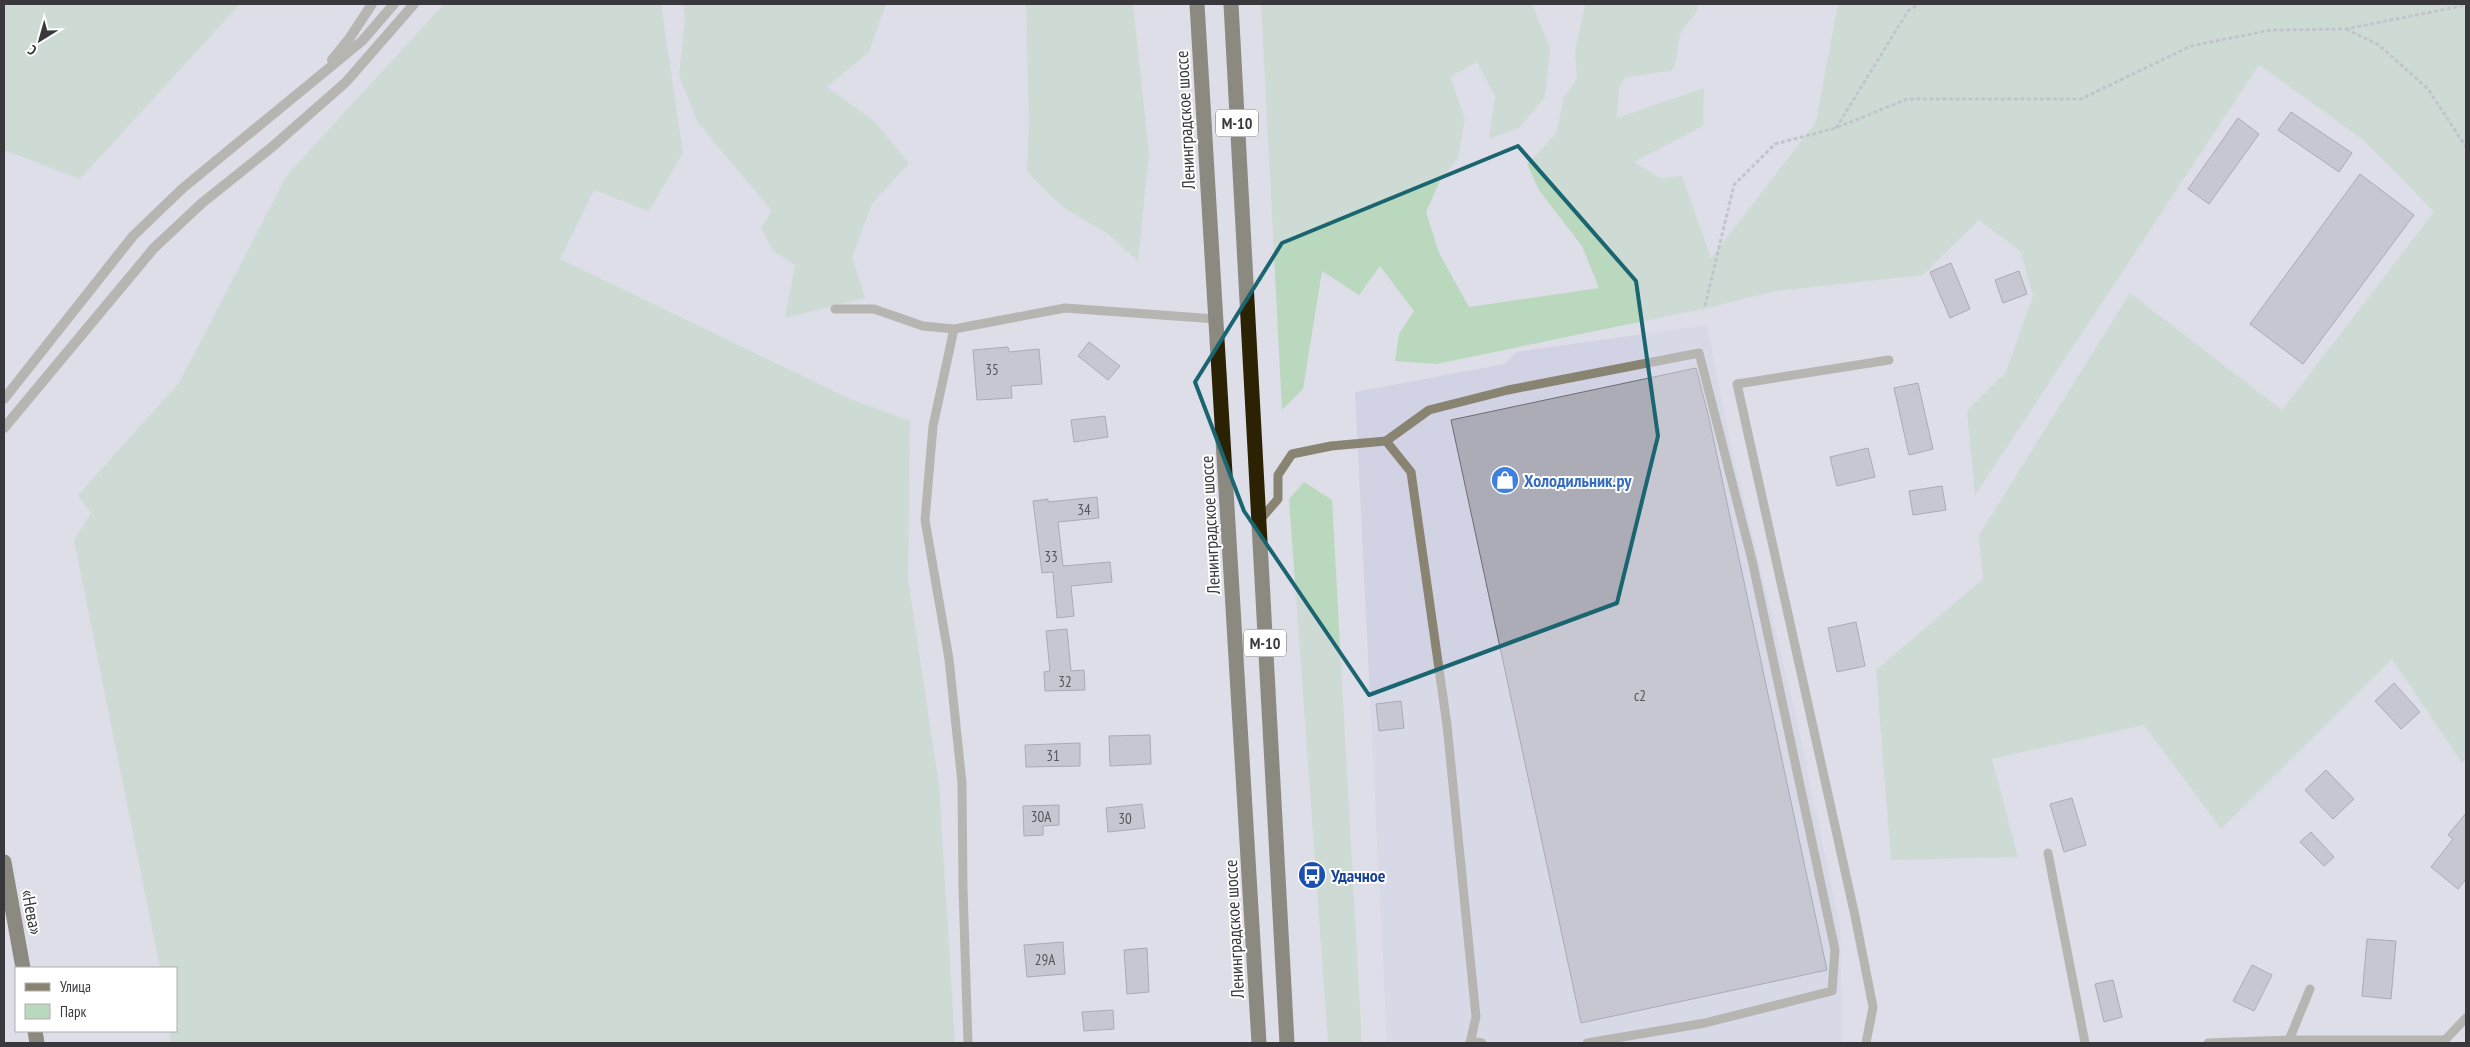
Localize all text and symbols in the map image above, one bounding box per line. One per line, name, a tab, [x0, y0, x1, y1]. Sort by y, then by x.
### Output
north arrow	[15, 15, 65, 65]
text: С	[24, 41, 40, 59]
street label: Ленинградское шоссе	[1170, 50, 1200, 191]
road number: М-10	[1216, 110, 1258, 136]
house number: 35	[985, 360, 999, 379]
street label: Ленинградское шоссе	[1195, 455, 1225, 596]
shop icon: Холодильник.ру	[1490, 465, 1520, 495]
place label: Холодильник.ру	[1524, 469, 1632, 492]
house number: 34	[1077, 500, 1091, 519]
house number: 33	[1044, 547, 1058, 566]
road number: М-10	[1244, 630, 1286, 656]
house number: 32	[1058, 672, 1072, 691]
house number: с2	[1634, 686, 1646, 705]
house number: 31	[1046, 746, 1060, 765]
house number: 30А	[1031, 807, 1052, 826]
house number: 30	[1118, 809, 1132, 828]
street label: Ленинградское шоссе	[1219, 859, 1249, 1000]
bus stop icon: Удачное	[1297, 860, 1327, 890]
place label: Удачное	[1330, 864, 1386, 887]
street label: «Нева»	[16, 888, 48, 937]
house number: 29А	[1035, 950, 1056, 969]
legend	[15, 967, 178, 1032]
text: Улица	[60, 977, 91, 996]
text: Парк	[60, 1002, 86, 1021]

